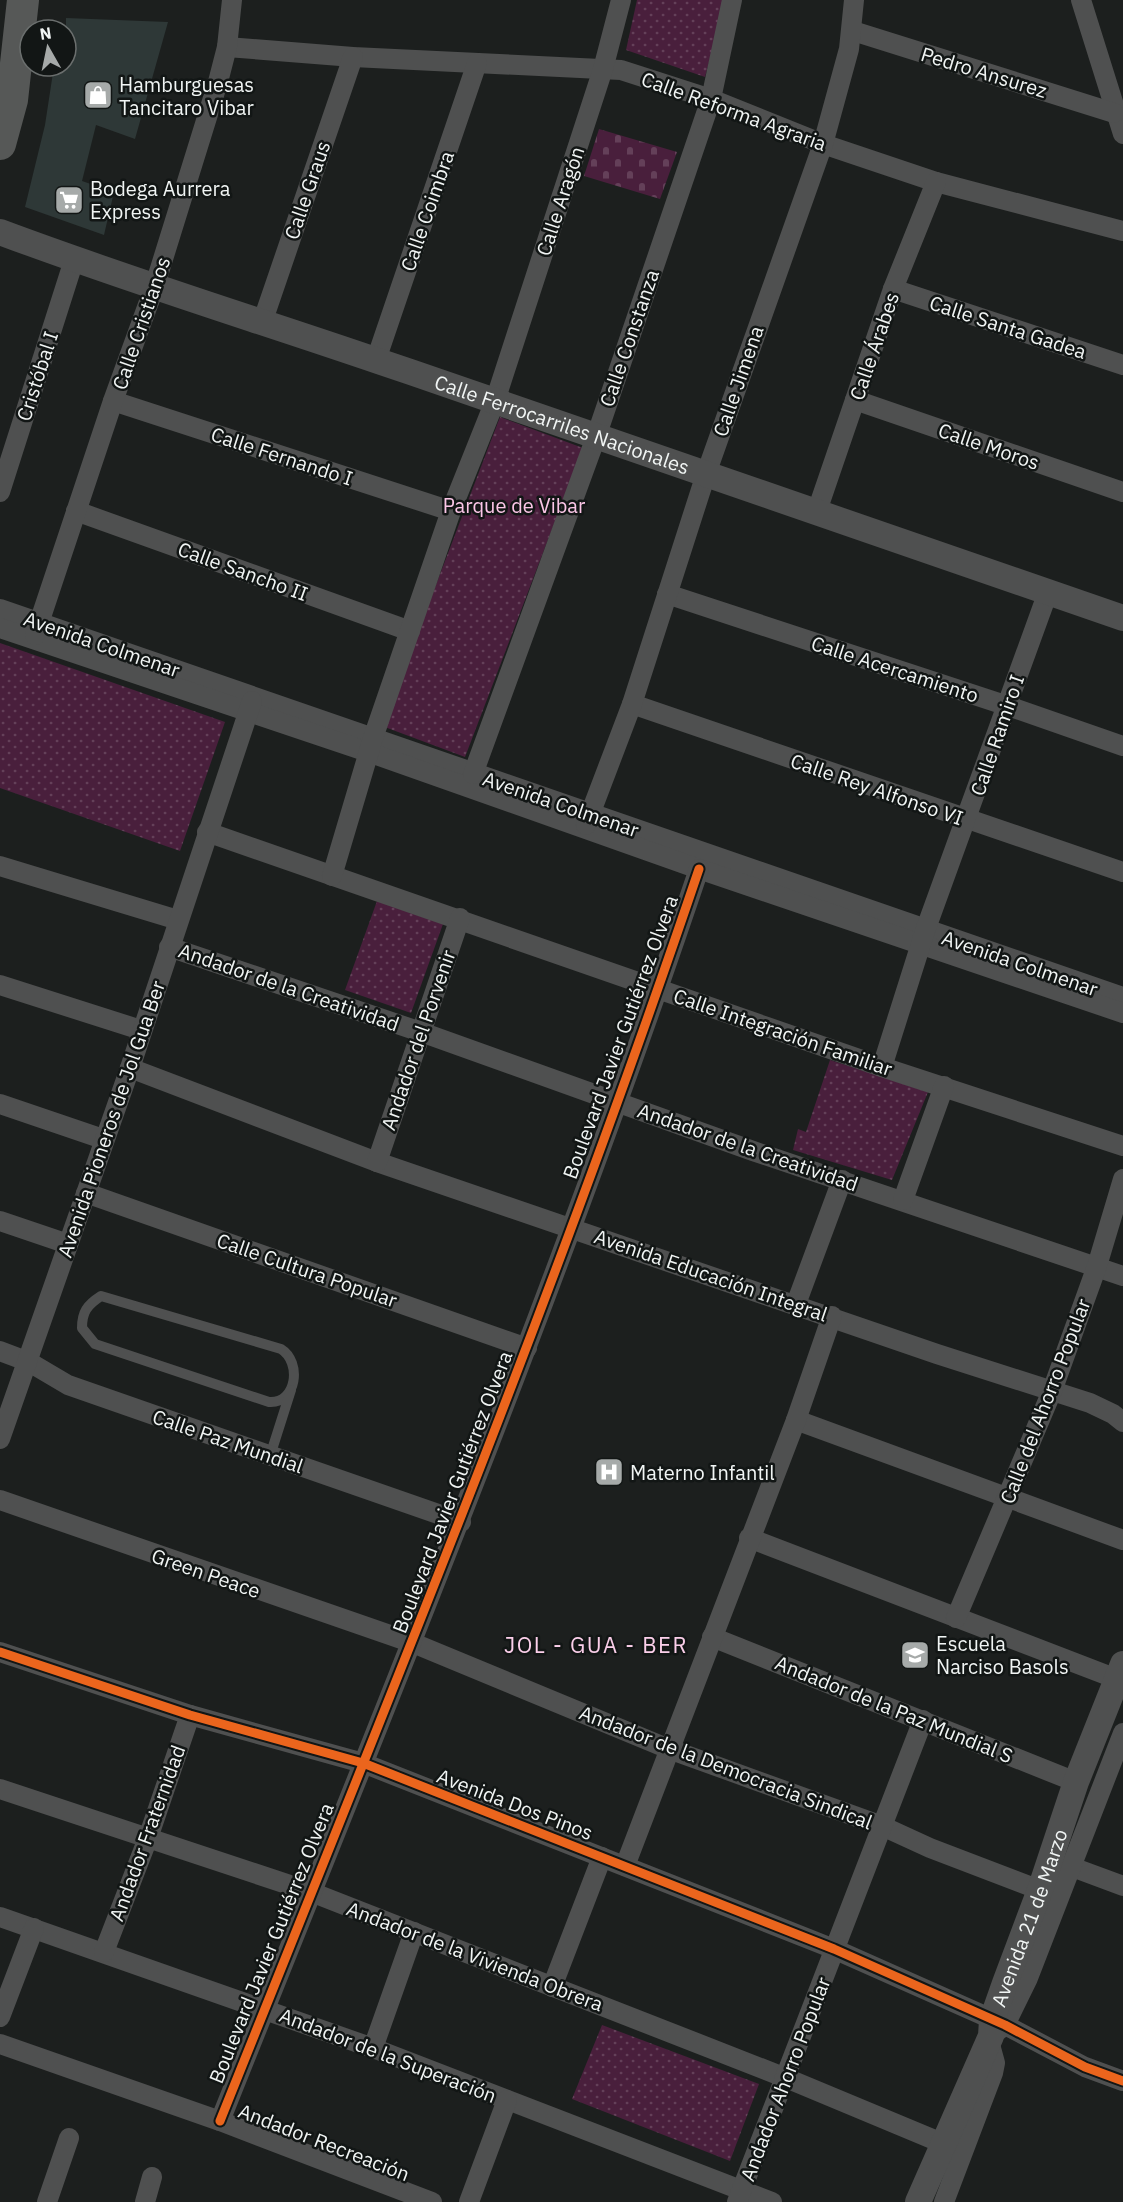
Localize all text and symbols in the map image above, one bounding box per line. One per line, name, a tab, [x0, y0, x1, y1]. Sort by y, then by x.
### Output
north arrow	[18, 18, 78, 78]
text: N	[38, 22, 53, 44]
street label: Pedro Ansurez	[918, 40, 1050, 104]
street label: Calle Reforma Agraria	[638, 65, 831, 157]
place label: Hamburguesas Tancitaro Vibar	[119, 71, 254, 121]
shop icon: Hamburguesas Tancitaro Vibar	[82, 79, 114, 111]
street label: Calle Graus	[278, 137, 336, 243]
street label: Calle Aragón	[530, 143, 590, 259]
street label: Calle Coimbra	[394, 147, 460, 275]
place label: Bodega Aurrera Express	[90, 175, 231, 225]
supermarket icon: Bodega Aurrera Express	[53, 184, 85, 216]
street label: Calle Cristianos	[106, 253, 176, 393]
street label: Calle Constanza	[593, 266, 665, 410]
street label: Calle Árabes	[843, 288, 905, 404]
street label: Calle Santa Gadea	[926, 289, 1090, 365]
street label: Calle Jimena	[706, 322, 770, 440]
street label: Cristóbal I	[10, 328, 64, 424]
street label: Calle Ferrocarriles Nacionales	[431, 368, 693, 480]
street label: Calle Moros	[935, 416, 1043, 476]
street label: Calle Fernando I	[208, 420, 356, 492]
park label: Parque de Vibar	[443, 492, 585, 519]
street label: Calle Sancho II	[174, 535, 312, 607]
street label: Avenida Colmenar	[20, 605, 184, 683]
street label: Calle Acercamiento	[808, 629, 982, 709]
street label: Calle Ramiro I	[964, 671, 1030, 799]
street label: Calle Rey Alfonso VI	[787, 747, 967, 831]
street label: Avenida Colmenar	[479, 765, 643, 843]
street label: Boulevard Javier Gutiérrez Olvera	[556, 891, 684, 1183]
street label: Avenida Colmenar	[938, 924, 1102, 1002]
street label: Andador de la Creatividad	[175, 937, 403, 1037]
street label: Andador del Porvenir	[374, 946, 462, 1134]
street label: Avenida Pioneros de Jol Gua Ber	[51, 977, 171, 1261]
street label: Calle Integración Familiar	[670, 982, 896, 1082]
street label: Andador de la Creatividad	[634, 1097, 862, 1197]
street label: Avenida Educación Integral	[591, 1222, 831, 1328]
street label: Calle Cultura Popular	[213, 1226, 401, 1314]
street label: Calle del Ahorro Popular	[993, 1295, 1097, 1507]
street label: Boulevard Javier Gutiérrez Olvera	[386, 1347, 518, 1637]
street label: Calle Paz Mundial	[149, 1403, 307, 1479]
hospital icon: Materno Infantil	[593, 1456, 625, 1488]
place label: Materno Infantil	[630, 1459, 775, 1486]
street label: Green Peace	[148, 1542, 264, 1604]
district label: JOL - GUA - BER	[504, 1630, 688, 1659]
place label: Escuela Narciso Basols	[936, 1630, 1069, 1680]
school or university icon: Escuela Narciso Basols	[899, 1639, 931, 1671]
street label: Andador de la Paz Mundial S	[771, 1649, 1017, 1769]
street label: Andador de la Democracia Sindical	[576, 1699, 876, 1835]
street label: Andador Fraternidad	[103, 1741, 191, 1925]
street label: Avenida Dos Pinos	[433, 1762, 597, 1846]
street label: Boulevard Javier Gutiérrez Olvera	[202, 1799, 340, 2087]
street label: Avenida 21 de Marzo	[984, 1825, 1073, 2010]
street label: Andador de la Vivienda Obrera	[343, 1895, 607, 2018]
street label: Andador Ahorro Popular	[734, 1973, 836, 2185]
street label: Andador de la Superación	[276, 2001, 500, 2109]
street label: Andador Recreación	[234, 2097, 414, 2187]

